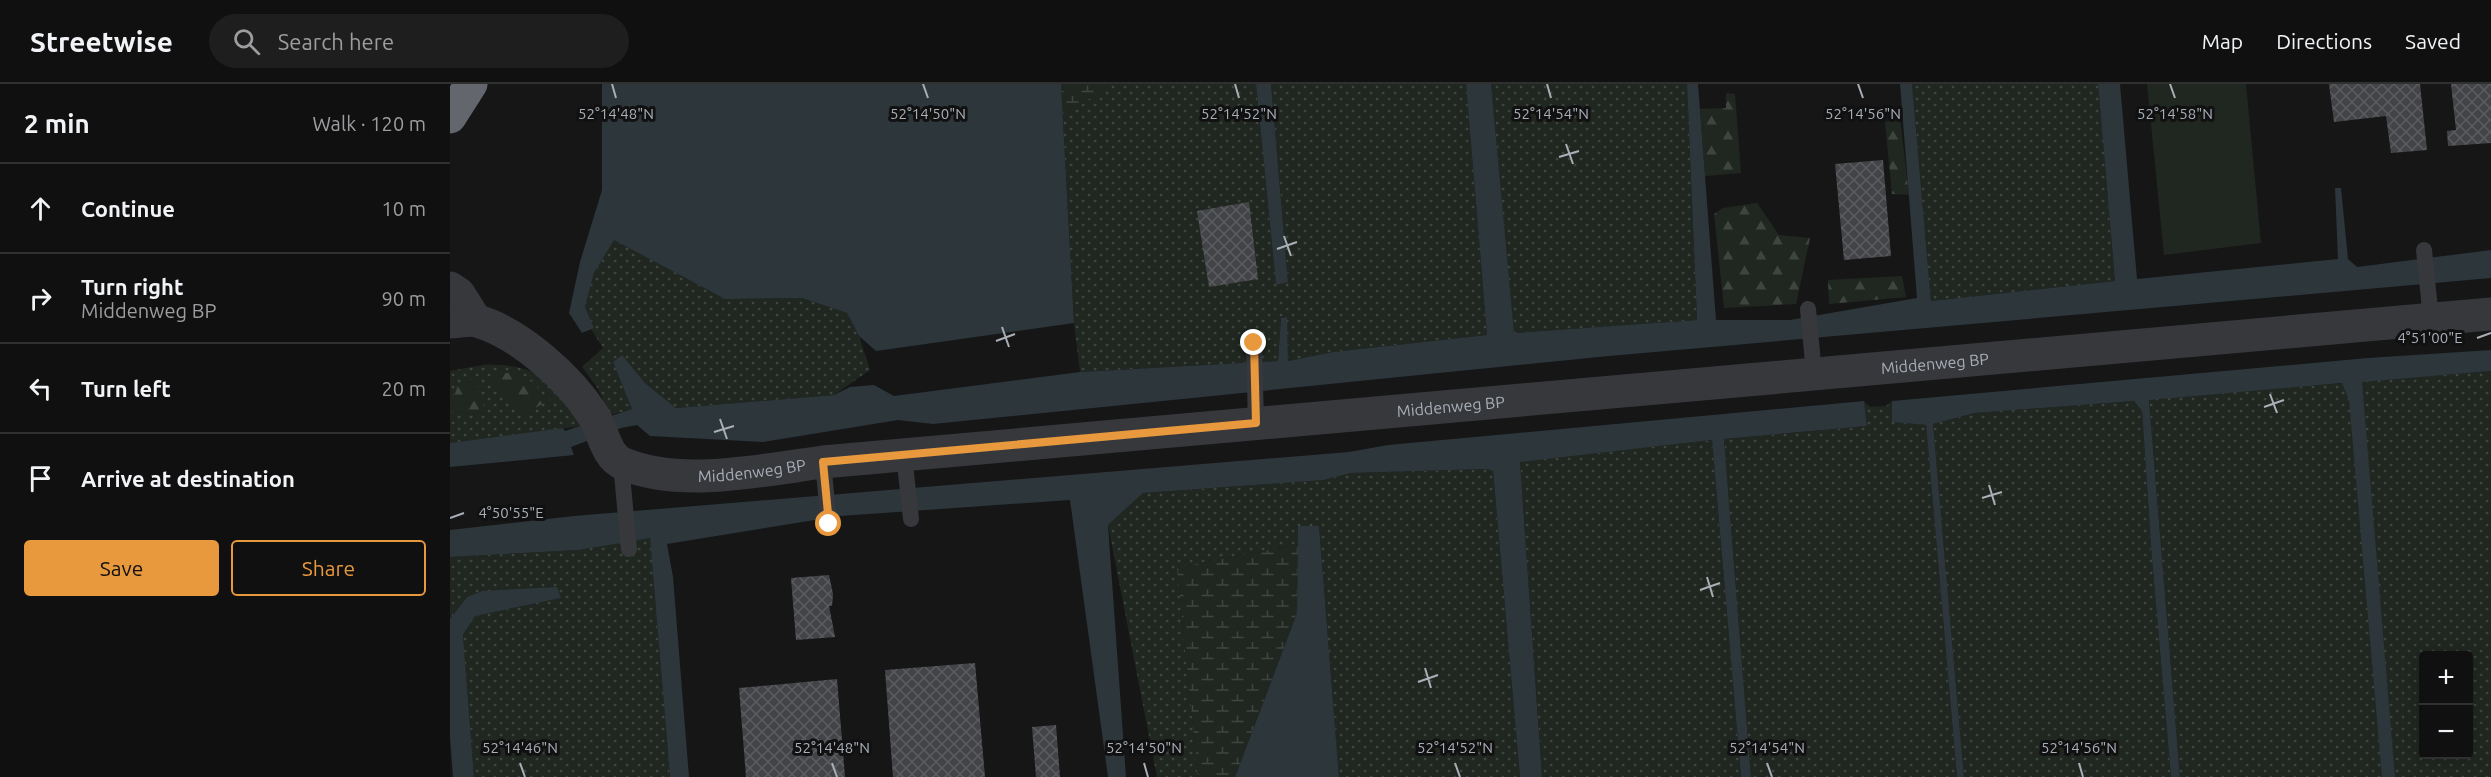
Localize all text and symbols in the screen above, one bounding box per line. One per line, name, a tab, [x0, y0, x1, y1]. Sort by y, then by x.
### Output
search box	[209, 14, 629, 68]
icon: search	[230, 25, 263, 58]
text: Streetwise	[30, 26, 173, 57]
text: Search here	[278, 29, 394, 54]
text: Map	[2202, 29, 2243, 53]
text: Directions	[2276, 29, 2372, 53]
text: Saved	[2405, 29, 2461, 53]
text: 52°14'48"N	[578, 105, 654, 122]
text: 52°14'50"N	[890, 105, 966, 122]
text: 52°14'52"N	[1201, 105, 1277, 122]
text: 52°14'54"N	[1513, 105, 1589, 122]
text: 52°14'56"N	[1825, 105, 1901, 122]
text: 52°14'58"N	[2137, 105, 2213, 122]
text: 2 min	[24, 109, 90, 138]
text: Walk · 120 m	[313, 112, 426, 135]
icon: ahead	[24, 192, 57, 225]
text: Continue	[81, 196, 175, 221]
text: 10 m	[382, 197, 426, 220]
text: Turn right	[81, 274, 183, 299]
icon: right	[24, 282, 57, 315]
text: 90 m	[382, 287, 426, 310]
text: Middenweg BP	[81, 299, 216, 322]
route end	[1240, 329, 1266, 355]
text: 4°51'00"E	[2397, 329, 2463, 346]
street label: Middenweg BP	[1880, 350, 1990, 377]
icon: left	[24, 372, 57, 405]
text: Turn left	[81, 376, 171, 401]
text: 20 m	[382, 377, 426, 400]
street label: Middenweg BP	[1396, 393, 1506, 420]
street label: Middenweg BP	[698, 456, 807, 485]
icon: arrive	[24, 462, 57, 495]
text: Arrive at destination	[81, 466, 295, 491]
text: 4°50'55"E	[478, 504, 544, 521]
route start	[815, 510, 841, 536]
button: Save	[24, 540, 219, 596]
button: Share	[231, 540, 426, 596]
map controls	[2419, 651, 2473, 759]
button: +	[2419, 651, 2473, 705]
button: −	[2419, 705, 2473, 759]
text: 52°14'46"N	[482, 739, 558, 756]
text: 52°14'48"N	[794, 739, 870, 756]
text: 52°14'50"N	[1106, 739, 1182, 756]
text: 52°14'52"N	[1417, 739, 1493, 756]
text: 52°14'54"N	[1729, 739, 1805, 756]
text: 52°14'56"N	[2041, 739, 2117, 756]

